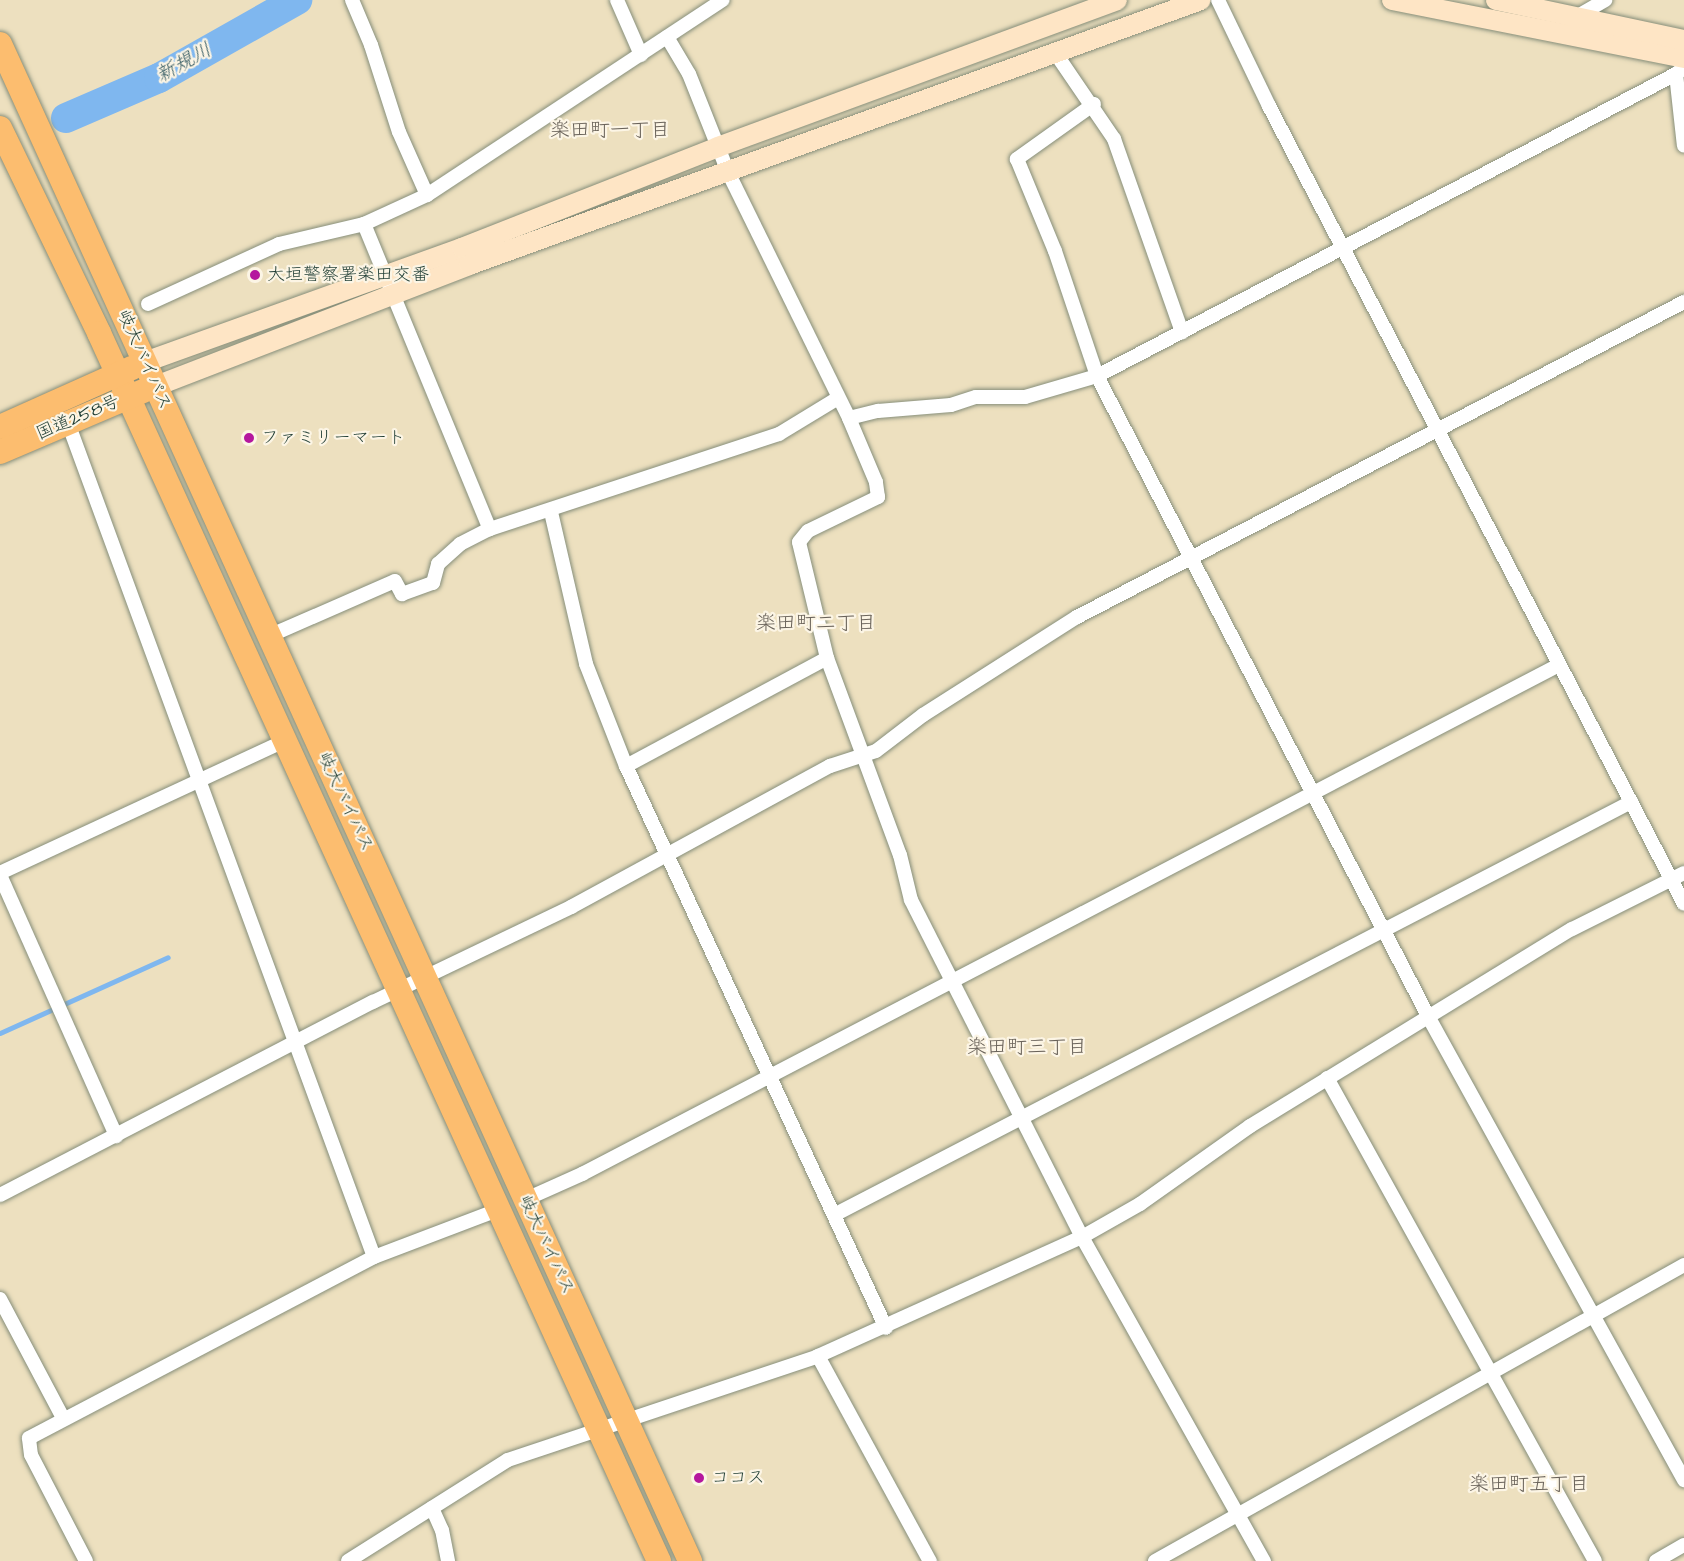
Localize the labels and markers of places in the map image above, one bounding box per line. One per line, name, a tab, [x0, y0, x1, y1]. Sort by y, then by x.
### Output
place label: 大垣警察署楽田交番	[267, 264, 429, 286]
marker: 大垣警察署楽田交番	[248, 268, 262, 282]
place label: ファミリーマート	[261, 427, 405, 449]
marker: ファミリーマート	[242, 431, 256, 445]
place label: ココス	[711, 1467, 765, 1489]
marker: ココス	[692, 1471, 706, 1485]

